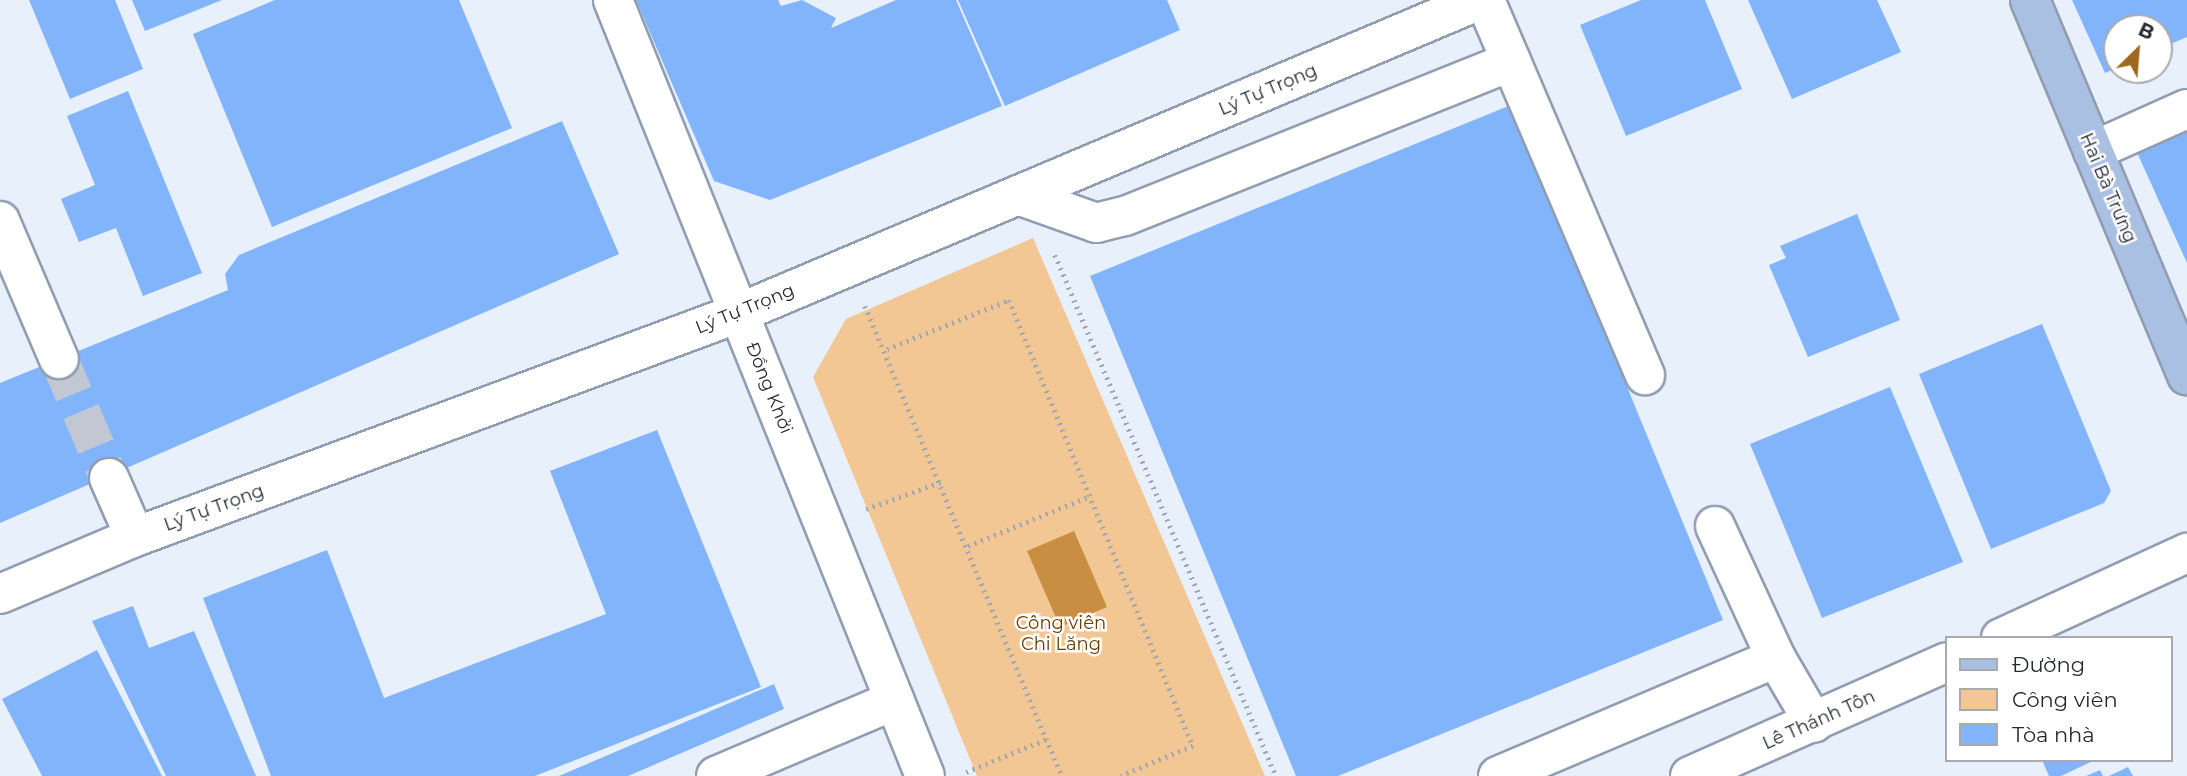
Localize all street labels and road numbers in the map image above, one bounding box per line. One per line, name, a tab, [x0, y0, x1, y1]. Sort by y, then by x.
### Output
street label: Lý Tự Trọng	[1215, 60, 1321, 120]
street label: Hai Bà Trưng	[2075, 130, 2141, 246]
street label: Lý Tự Trọng	[692, 279, 798, 339]
street label: Ðồng Khởi	[741, 339, 797, 437]
street label: Lý Tự Trọng	[161, 480, 267, 536]
street label: Lê Thánh Tôn	[1759, 686, 1879, 754]

